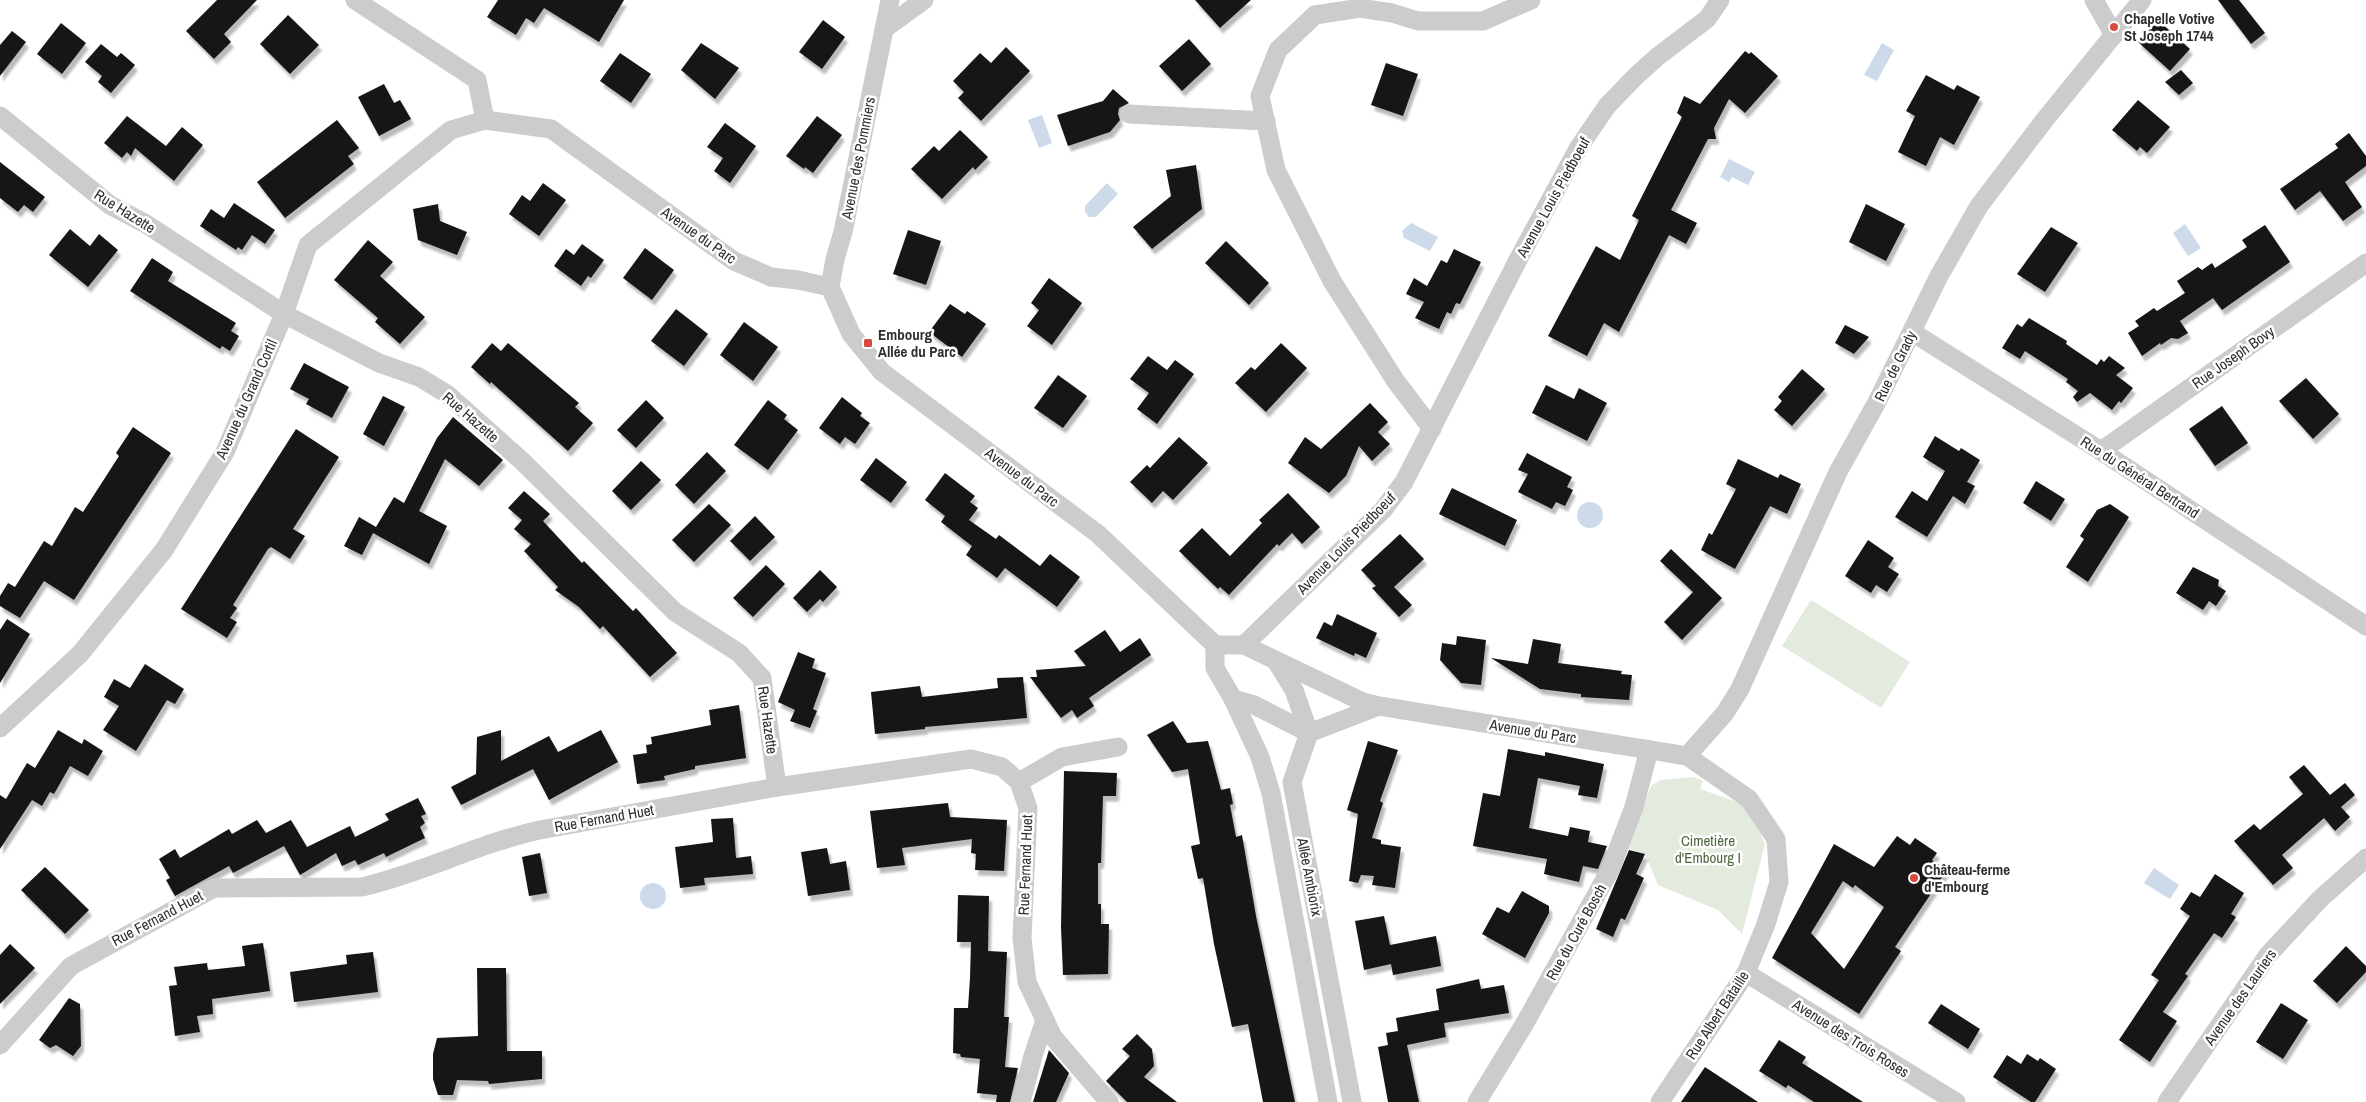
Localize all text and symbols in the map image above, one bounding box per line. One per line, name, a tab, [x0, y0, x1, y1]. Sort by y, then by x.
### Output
place label: Chapelle Votive St Joseph 1744	[2124, 8, 2215, 46]
marker: Chapelle Votive St Joseph 1744	[2108, 21, 2120, 33]
street label: Avenue des Pommiers	[836, 95, 880, 222]
street label: Avenue Louis Piedboeuf	[1511, 133, 1595, 262]
street label: Rue Hazette	[90, 184, 160, 238]
street label: Avenue du Parc	[656, 201, 741, 269]
street label: Rue Joseph Bovy	[2187, 320, 2279, 393]
place label: Embourg Allée du Parc	[878, 324, 956, 362]
street label: Rue de Grady	[1869, 326, 1922, 405]
street label: Avenue du Grand Cortil	[210, 336, 282, 463]
marker: Embourg Allée du Parc	[862, 337, 874, 349]
street label: Rue Hazette	[438, 387, 504, 447]
street label: Rue du Général Bertrand	[2077, 431, 2203, 523]
street label: Avenue du Parc	[980, 442, 1063, 512]
street label: Avenue Louis Piedboeuf	[1291, 487, 1401, 599]
street label: Rue Hazette	[753, 685, 783, 755]
street label: Avenue du Parc	[1487, 714, 1578, 748]
street label: Rue Fernand Huet	[553, 799, 656, 837]
street label: Rue Fernand Huet	[1013, 814, 1037, 916]
park label: Cimetière d'Embourg I	[1675, 830, 1741, 868]
street label: Allée Ambiorix	[1292, 835, 1328, 919]
place label: Château-ferme d'Embourg	[1924, 859, 2010, 897]
marker: Château-ferme d'Embourg	[1908, 872, 1920, 884]
street label: Rue du Curé Bosch	[1541, 880, 1611, 984]
street label: Rue Fernand Huet	[108, 885, 207, 951]
street label: Avenue des Lauriers	[2198, 945, 2281, 1050]
street label: Rue Albert Bataille	[1680, 966, 1754, 1063]
street label: Avenue des Trois Roses	[1788, 993, 1913, 1082]

